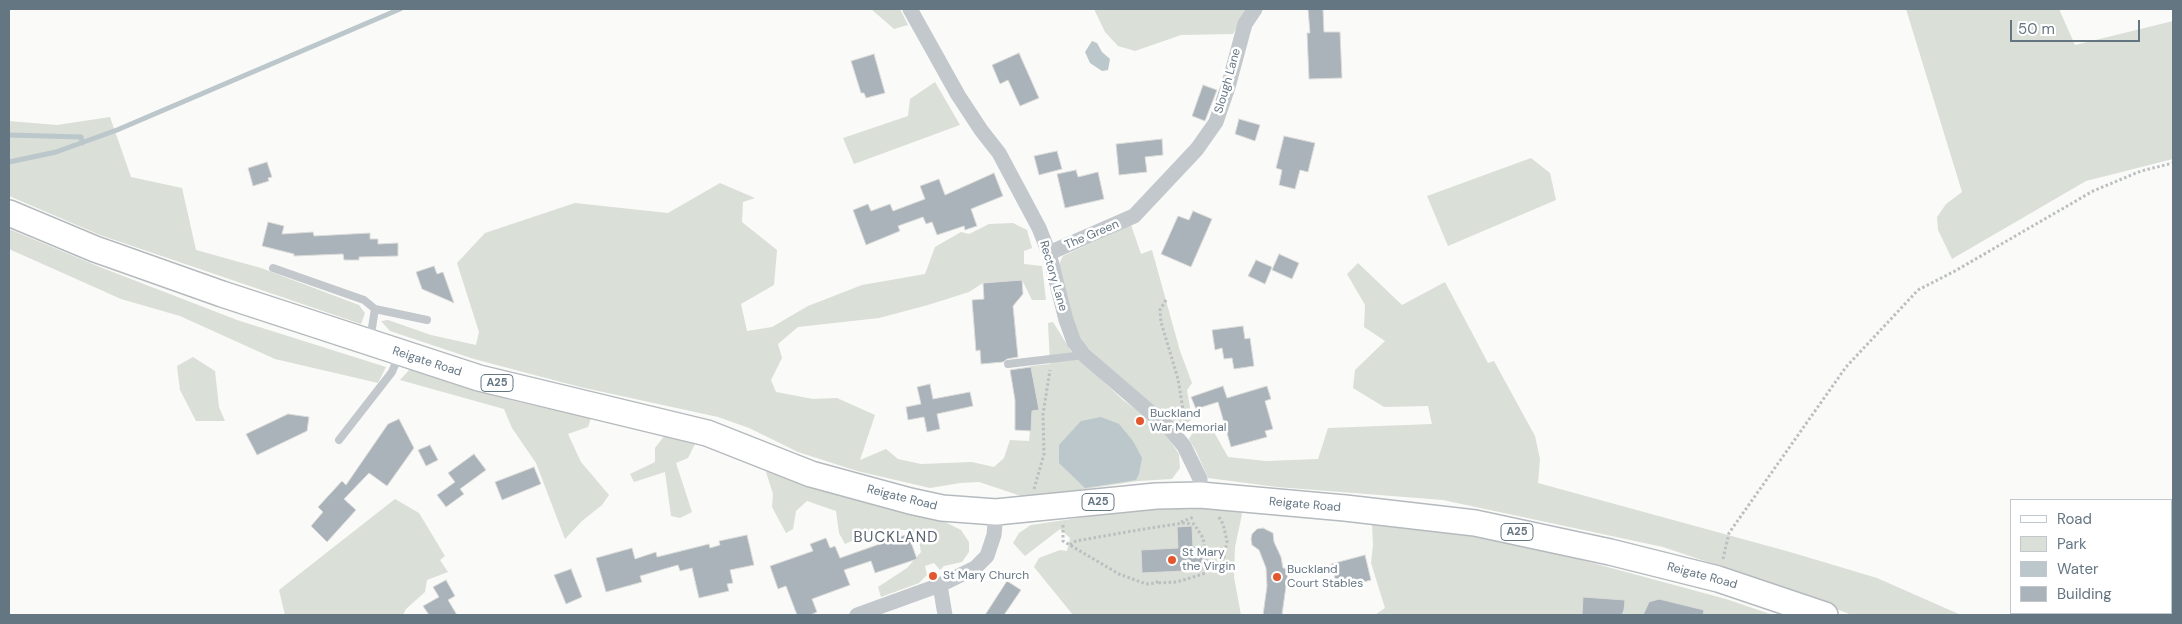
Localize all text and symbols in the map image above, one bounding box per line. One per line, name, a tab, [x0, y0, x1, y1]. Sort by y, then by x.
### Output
scale bar	[2012, 10, 2142, 42]
text: 50 m	[2018, 19, 2055, 39]
street label: Slough Lane	[1212, 47, 1244, 115]
street label: The Green	[1063, 217, 1121, 253]
street label: Rectory Lane	[1036, 239, 1070, 313]
street label: Reigate Road	[391, 344, 463, 380]
road number: A25	[481, 374, 513, 392]
place label: Buckland War Memorial	[1150, 407, 1226, 435]
marker: Buckland War Memorial	[1134, 415, 1146, 427]
street label: Reigate Road	[865, 482, 939, 514]
road number: A25	[1082, 494, 1114, 511]
street label: Reigate Road	[1269, 495, 1341, 515]
legend	[2010, 499, 2172, 614]
text: Road	[2057, 509, 2092, 529]
road number: A25	[1501, 524, 1533, 540]
district label: BUCKLAND	[853, 529, 939, 547]
text: Park	[2057, 534, 2087, 554]
place label: St Mary the Virgin	[1182, 546, 1235, 574]
marker: St Mary the Virgin	[1166, 554, 1178, 566]
text: Water	[2057, 559, 2098, 579]
street label: Reigate Road	[1665, 560, 1739, 592]
place label: Buckland Court Stables	[1287, 563, 1363, 591]
place label: St Mary Church	[943, 569, 1029, 583]
marker: St Mary Church	[927, 570, 939, 582]
marker: Buckland Court Stables	[1271, 571, 1283, 583]
text: Building	[2057, 584, 2112, 604]

